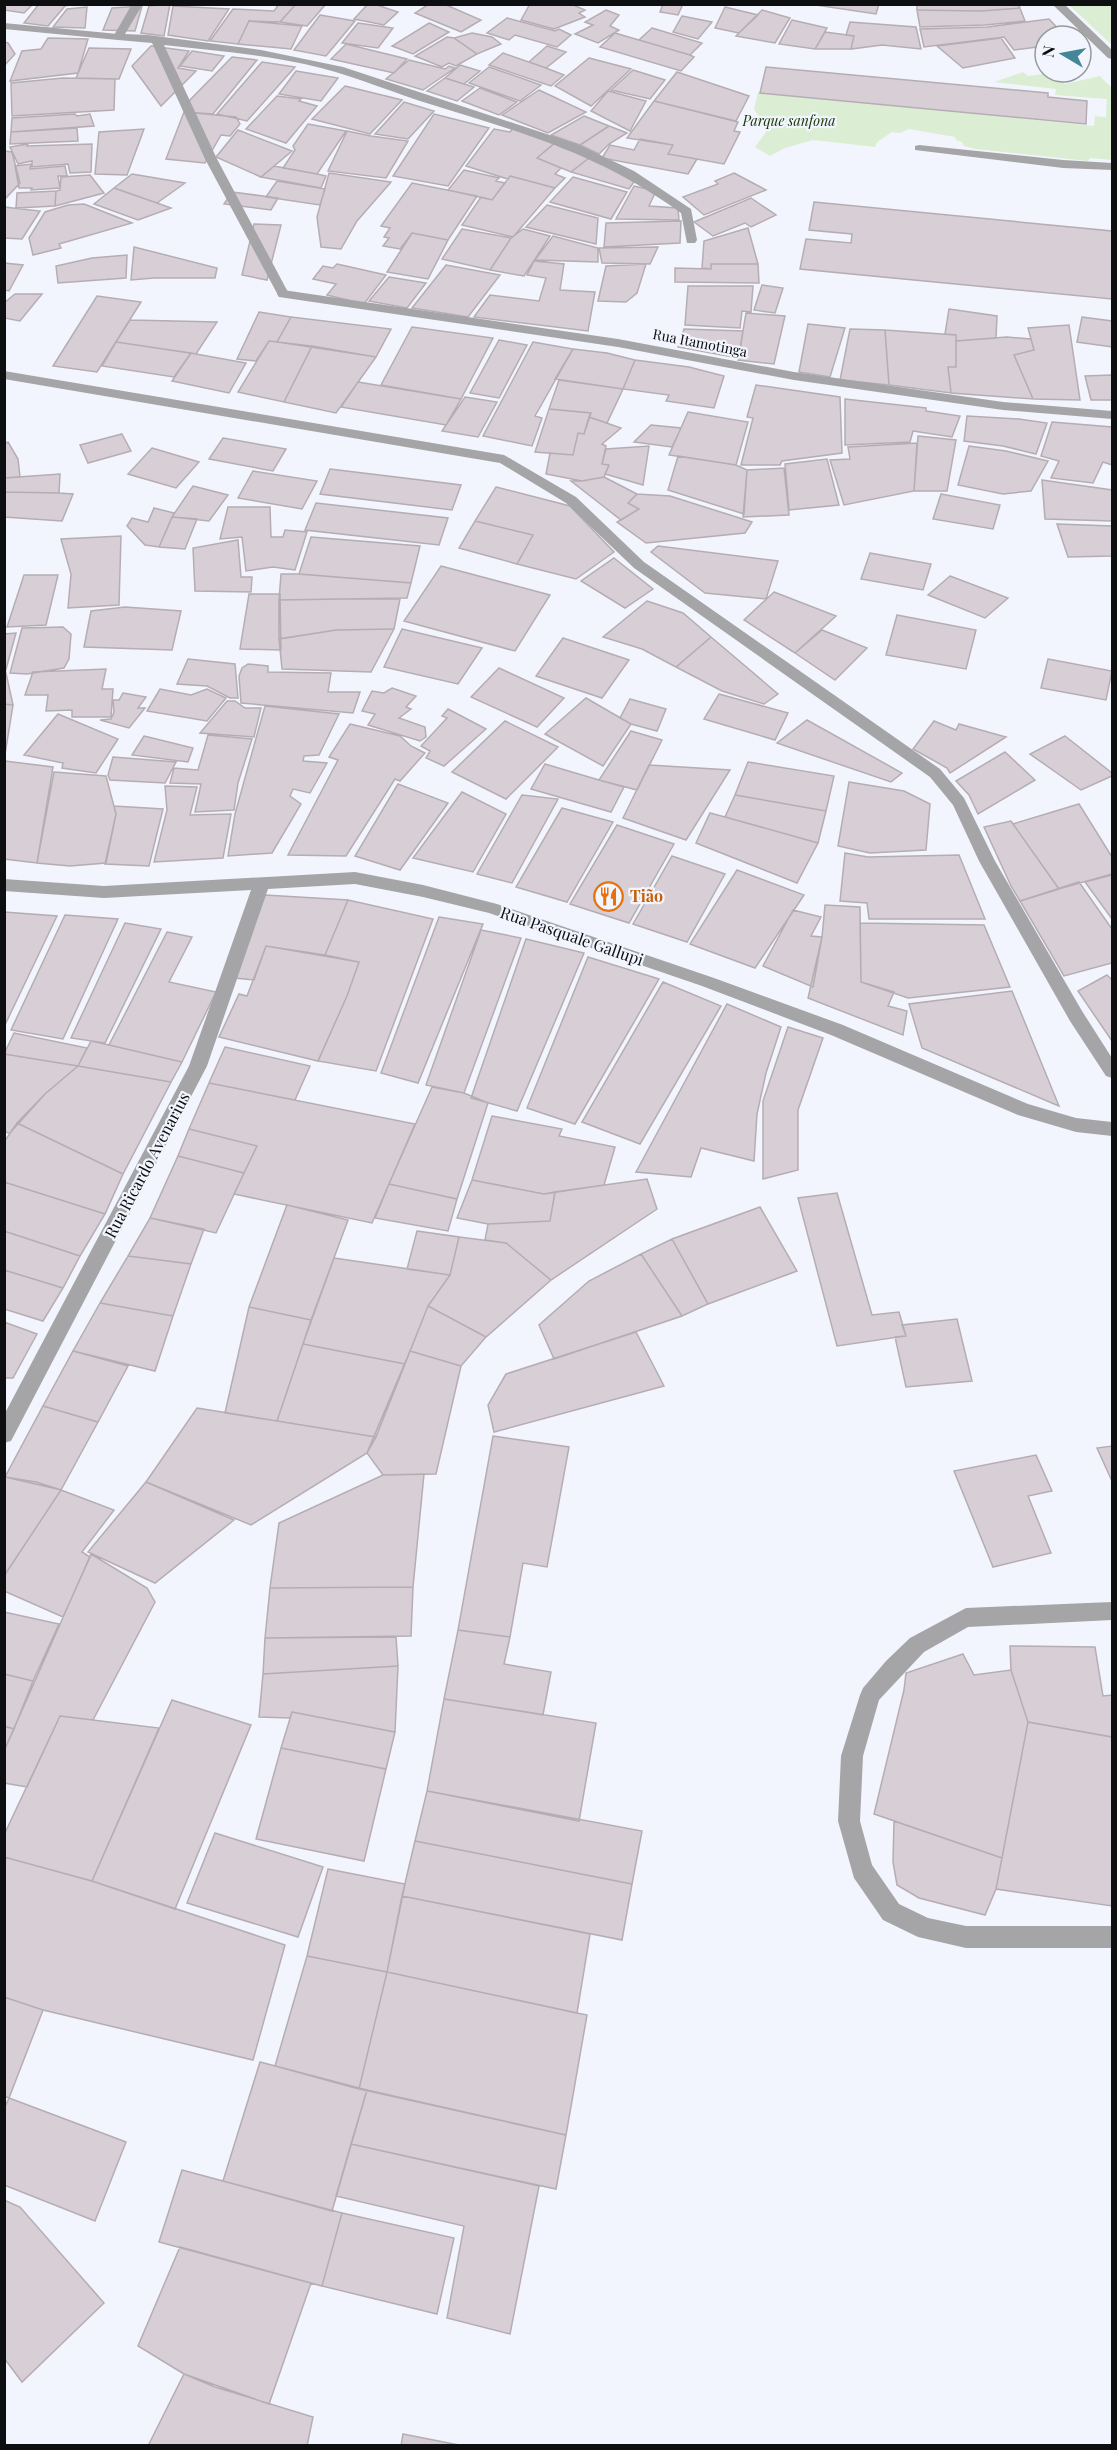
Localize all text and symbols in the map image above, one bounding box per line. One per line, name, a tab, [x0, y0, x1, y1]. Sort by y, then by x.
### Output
north arrow	[1033, 24, 1093, 84]
text: N	[1036, 43, 1059, 59]
park label: Parque sanfona	[741, 111, 836, 130]
street label: Rua Itamotinga	[651, 324, 749, 361]
restaurant icon: Tião	[593, 880, 625, 912]
place label: Tião	[630, 885, 663, 906]
street label: Rua Pasquale Gallupi	[498, 901, 647, 970]
street label: Rua Ricardo Avenarius	[99, 1088, 194, 1241]

